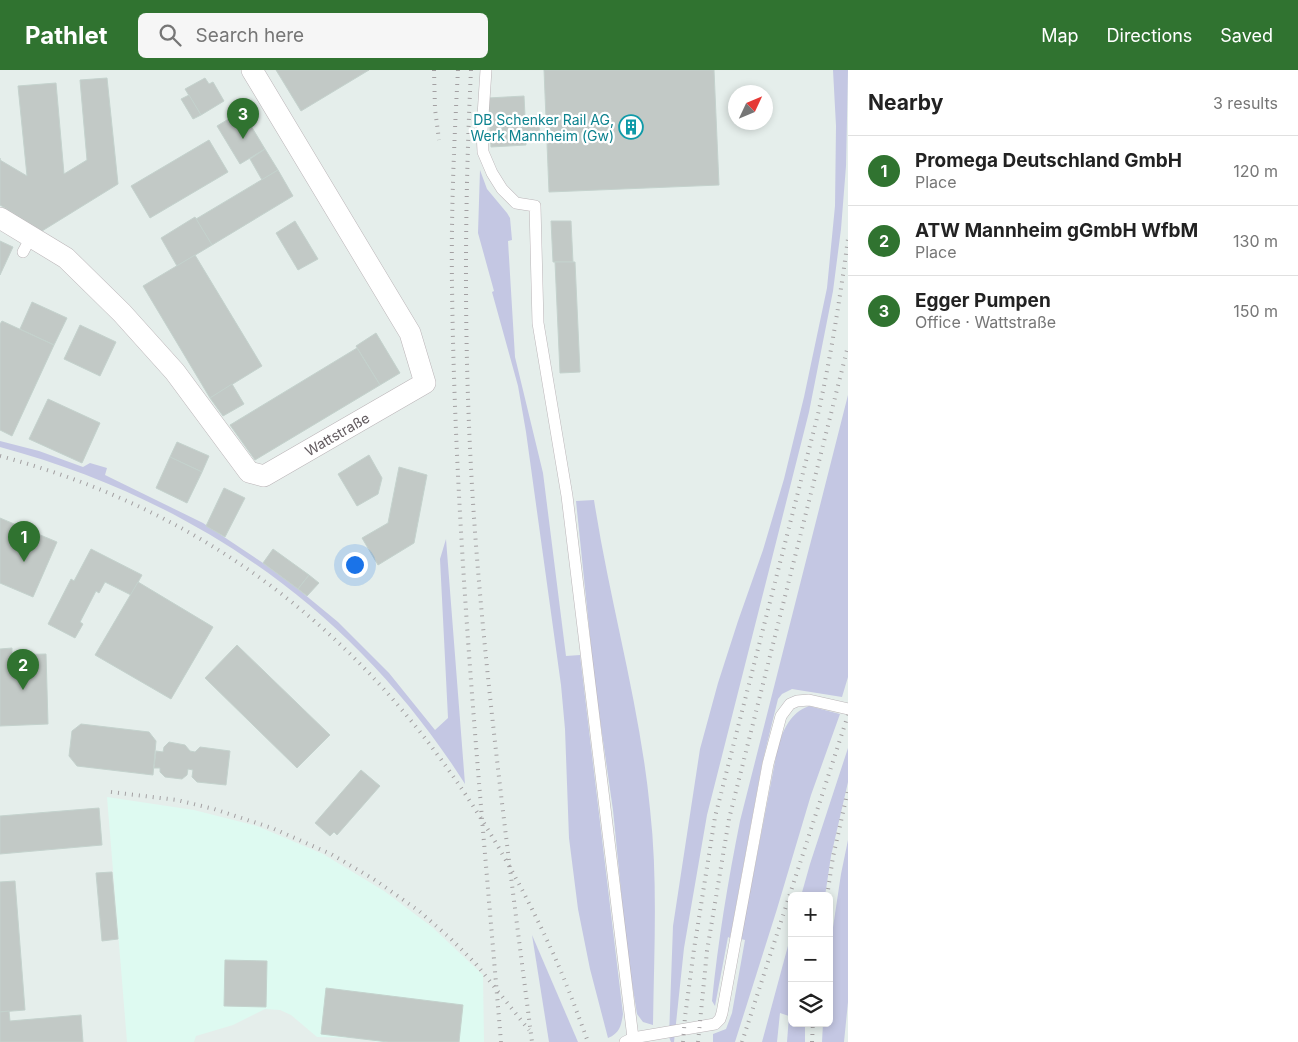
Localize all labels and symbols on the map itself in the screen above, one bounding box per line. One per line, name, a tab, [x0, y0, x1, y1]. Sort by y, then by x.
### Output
north arrow	[728, 85, 773, 130]
pin: 3	[227, 98, 259, 139]
place label: DB Schenker Rail AG, Werk Mannheim (Gw)	[470, 111, 614, 144]
building icon: DB Schenker Rail AG, Werk Mannheim (Gw)	[618, 114, 644, 140]
street label: Wattstraße	[302, 409, 372, 459]
pin: 1	[8, 521, 40, 562]
your location	[342, 552, 368, 578]
pin: 2	[7, 649, 39, 690]

